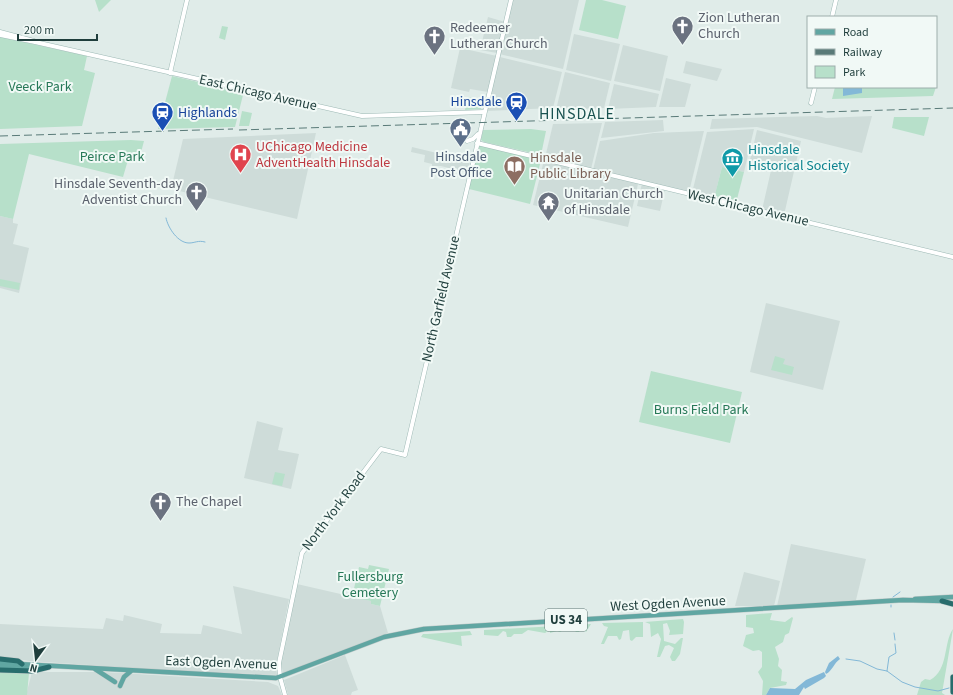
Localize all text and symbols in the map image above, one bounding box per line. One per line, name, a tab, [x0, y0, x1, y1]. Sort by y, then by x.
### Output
place label: Zion Lutheran Church	[698, 8, 780, 44]
church icon: Zion Lutheran Church	[669, 13, 695, 46]
scale bar	[18, 16, 97, 42]
legend	[807, 16, 937, 88]
place label: Redeemer Lutheran Church	[450, 18, 548, 54]
text: 200 m	[24, 22, 54, 39]
church icon: Redeemer Lutheran Church	[422, 23, 448, 56]
text: Road	[843, 24, 869, 41]
text: Railway	[843, 44, 882, 61]
text: Park	[843, 64, 865, 81]
street label: East Chicago Avenue	[197, 70, 319, 116]
park label: Veeck Park	[8, 77, 72, 97]
station icon: Hinsdale	[504, 89, 530, 122]
place label: Hinsdale	[451, 92, 502, 112]
station icon: Highlands	[150, 100, 176, 133]
place label: Highlands	[178, 103, 237, 123]
district label: HINSDALE	[539, 103, 615, 125]
public building icon: Hinsdale Post Office	[448, 116, 474, 149]
place label: UChicago Medicine AdventHealth Hinsdale	[256, 137, 390, 173]
place label: Hinsdale Historical Society	[748, 140, 850, 176]
hospital icon: UChicago Medicine AdventHealth Hinsdale	[228, 142, 254, 175]
museum icon: Hinsdale Historical Society	[720, 145, 746, 178]
park label: Peirce Park	[80, 147, 144, 167]
place label: Hinsdale Post Office	[430, 147, 492, 183]
place label: Hinsdale Public Library	[530, 148, 611, 184]
library icon: Hinsdale Public Library	[502, 153, 528, 186]
place label: Hinsdale Seventh-day Adventist Church	[54, 174, 182, 210]
church icon: Hinsdale Seventh-day Adventist Church	[184, 179, 210, 212]
place label: Unitarian Church of Hinsdale	[564, 184, 663, 220]
street label: West Chicago Avenue	[685, 184, 811, 232]
temple icon: Unitarian Church of Hinsdale	[535, 189, 561, 222]
street label: North Garfield Avenue	[417, 234, 465, 364]
park label: Burns Field Park	[654, 400, 748, 420]
street label: North York Road	[297, 467, 371, 555]
church icon: The Chapel	[147, 489, 173, 522]
place label: The Chapel	[176, 492, 242, 512]
park label: Fullersburg Cemetery	[337, 567, 403, 603]
street label: West Ogden Avenue	[610, 591, 726, 617]
road number: US 34	[545, 609, 587, 631]
north arrow	[16, 639, 56, 679]
street label: East Ogden Avenue	[165, 651, 277, 675]
text: N	[28, 660, 39, 676]

